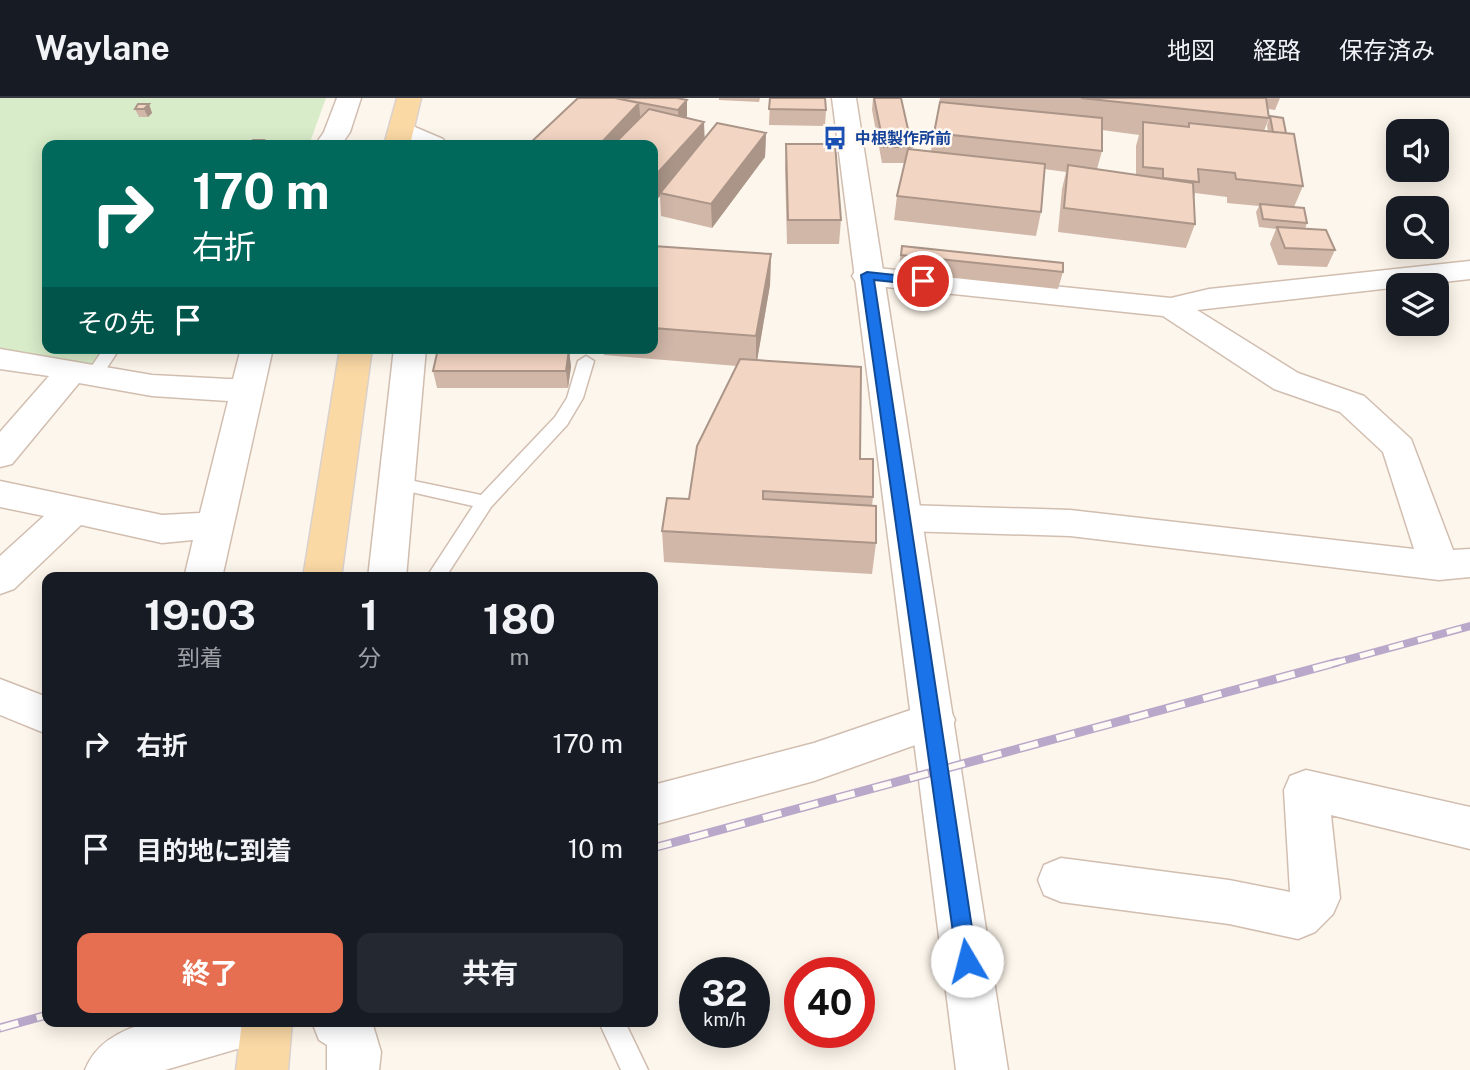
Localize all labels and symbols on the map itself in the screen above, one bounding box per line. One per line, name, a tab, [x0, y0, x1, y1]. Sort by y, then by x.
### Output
bus stop icon: 中根製作所前	[821, 124, 849, 152]
place label: 中根製作所前	[855, 129, 951, 148]
pin	[893, 251, 953, 311]
position arrow	[930, 924, 1004, 998]
speed limit sign: 40	[784, 957, 875, 1048]

